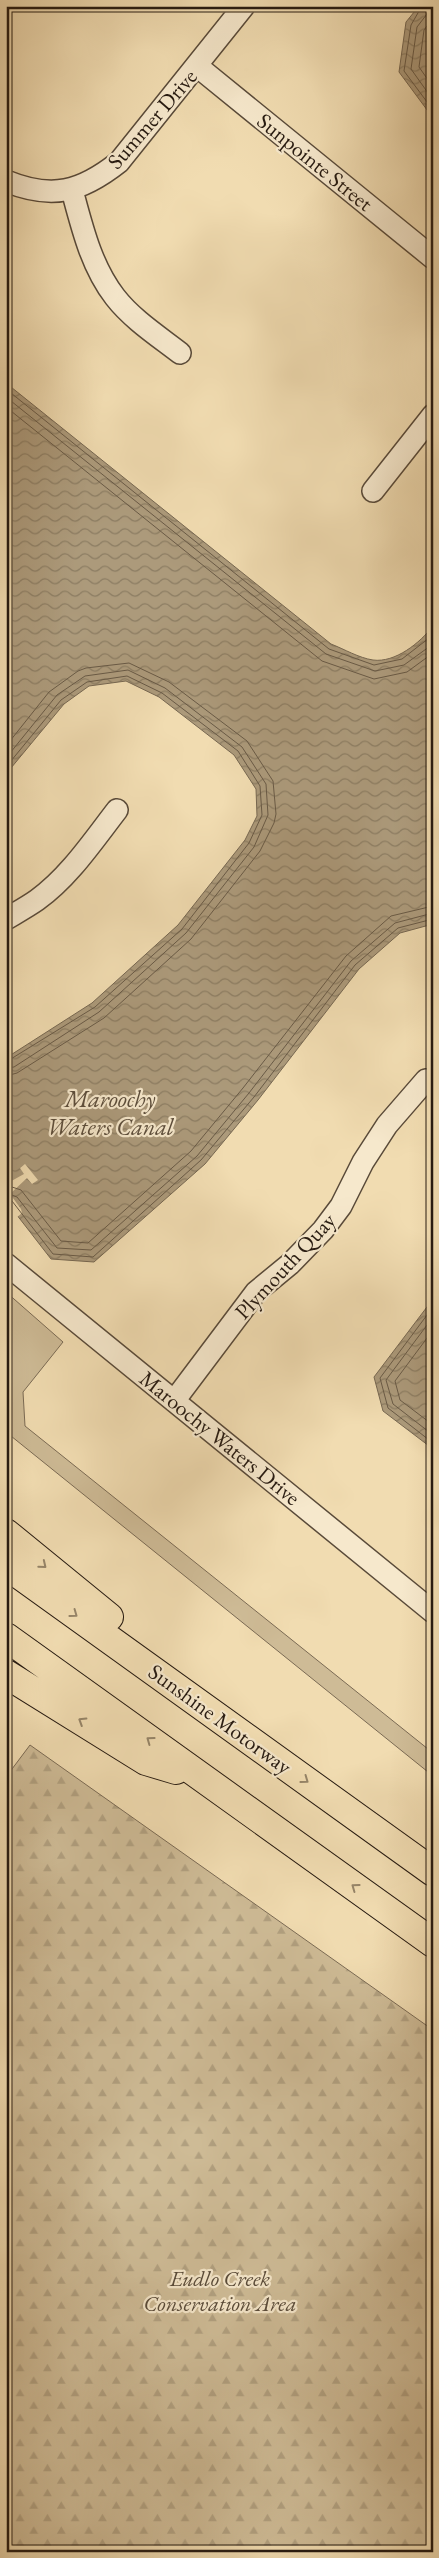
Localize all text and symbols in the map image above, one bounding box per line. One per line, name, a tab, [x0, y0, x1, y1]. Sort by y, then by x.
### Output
street label: Summer Drive	[101, 63, 204, 175]
street label: Sunpointe Street	[251, 106, 379, 218]
water label: Maroochy Waters Canal	[46, 1083, 175, 1142]
street label: Plymouth Quay	[228, 1206, 342, 1326]
street label: Maroochy Waters Drive	[134, 1364, 307, 1512]
one-way arrow	[37, 1559, 46, 1567]
one-way arrow	[68, 1608, 78, 1617]
street label: Sunshine Motorway	[143, 1657, 298, 1781]
one-way arrow	[78, 1717, 87, 1727]
one-way arrow	[146, 1737, 156, 1746]
one-way arrow	[299, 1774, 309, 1783]
one-way arrow	[351, 1884, 361, 1893]
park label: Eudlo Creek Conservation Area	[143, 2264, 297, 2318]

